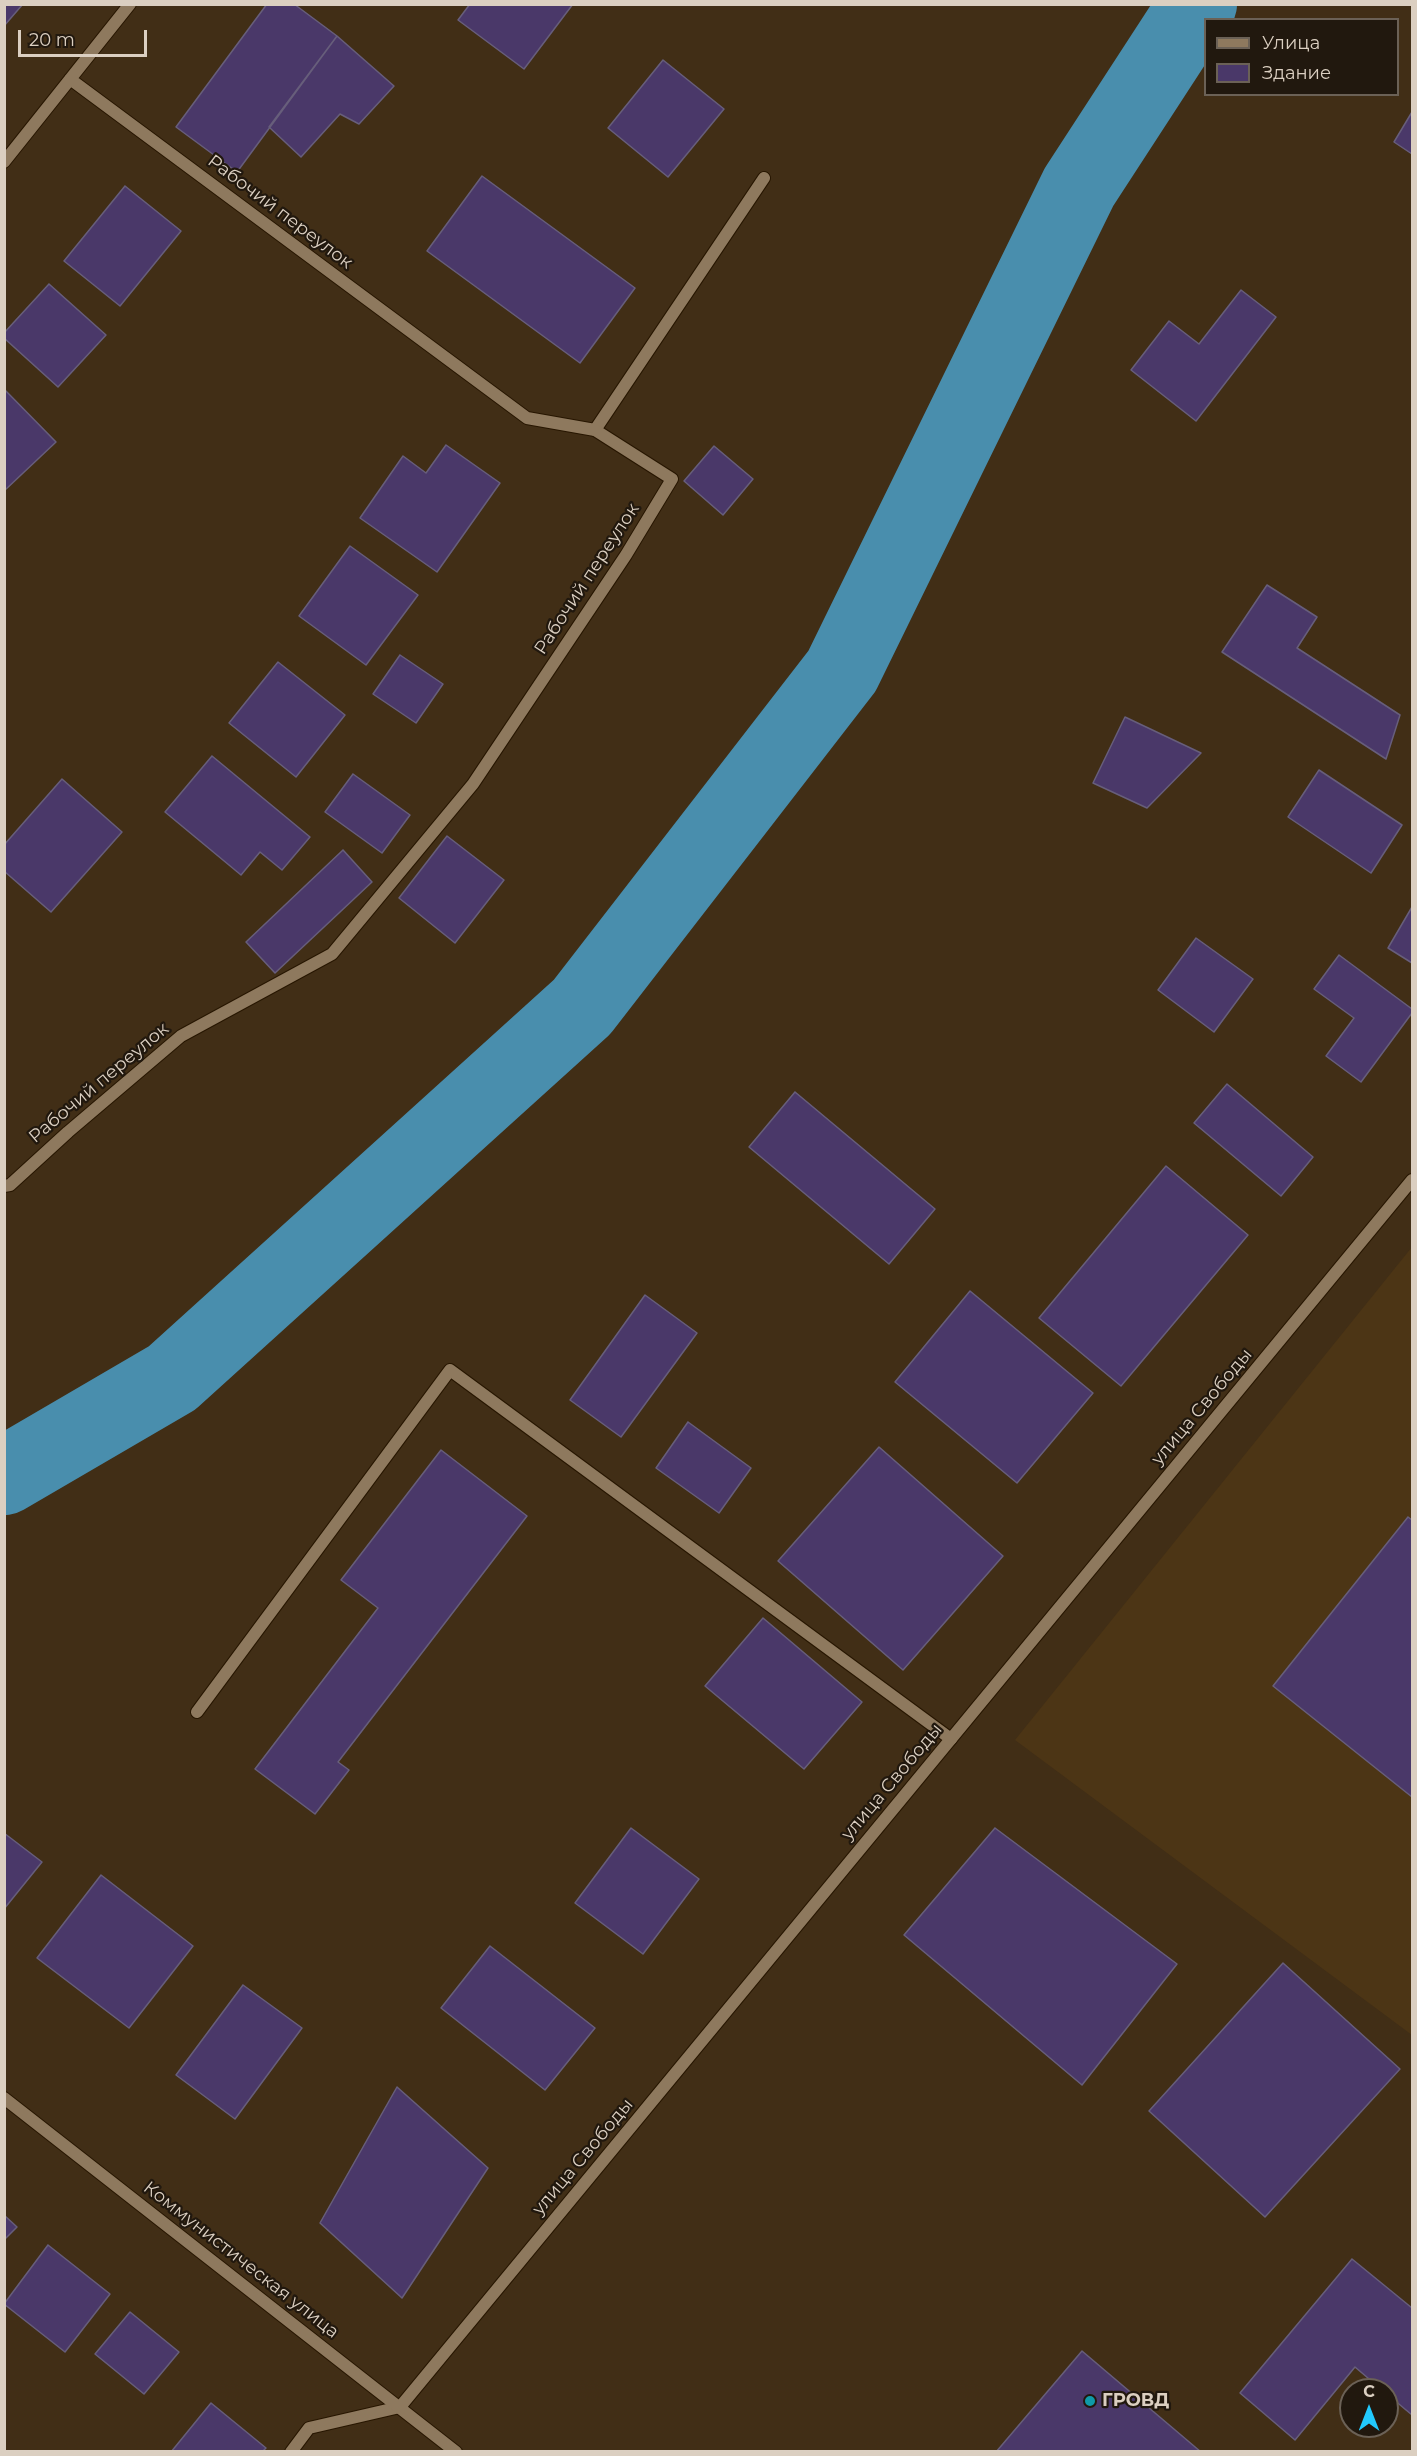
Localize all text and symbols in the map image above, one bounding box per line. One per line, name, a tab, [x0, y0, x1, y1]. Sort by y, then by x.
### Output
scale bar	[21, 18, 150, 56]
legend	[1204, 18, 1399, 96]
text: 20 m	[29, 29, 75, 51]
text: Улица	[1262, 32, 1320, 54]
text: Здание	[1262, 62, 1331, 84]
street label: Рабочий переулок	[203, 150, 357, 274]
street label: Рабочий переулок	[530, 499, 644, 659]
street label: Рабочий переулок	[25, 1018, 173, 1148]
street label: улица Свободы	[1147, 1344, 1257, 1470]
street label: улица Свободы	[837, 1719, 947, 1845]
street label: улица Свободы	[528, 2094, 638, 2220]
street label: Коммунистическая улица	[139, 2177, 343, 2343]
north arrow	[1339, 2378, 1399, 2438]
text: С	[1363, 2382, 1375, 2401]
place label: ГРОВД	[1102, 2390, 1169, 2412]
marker: ГРОВД	[1083, 2394, 1097, 2408]

